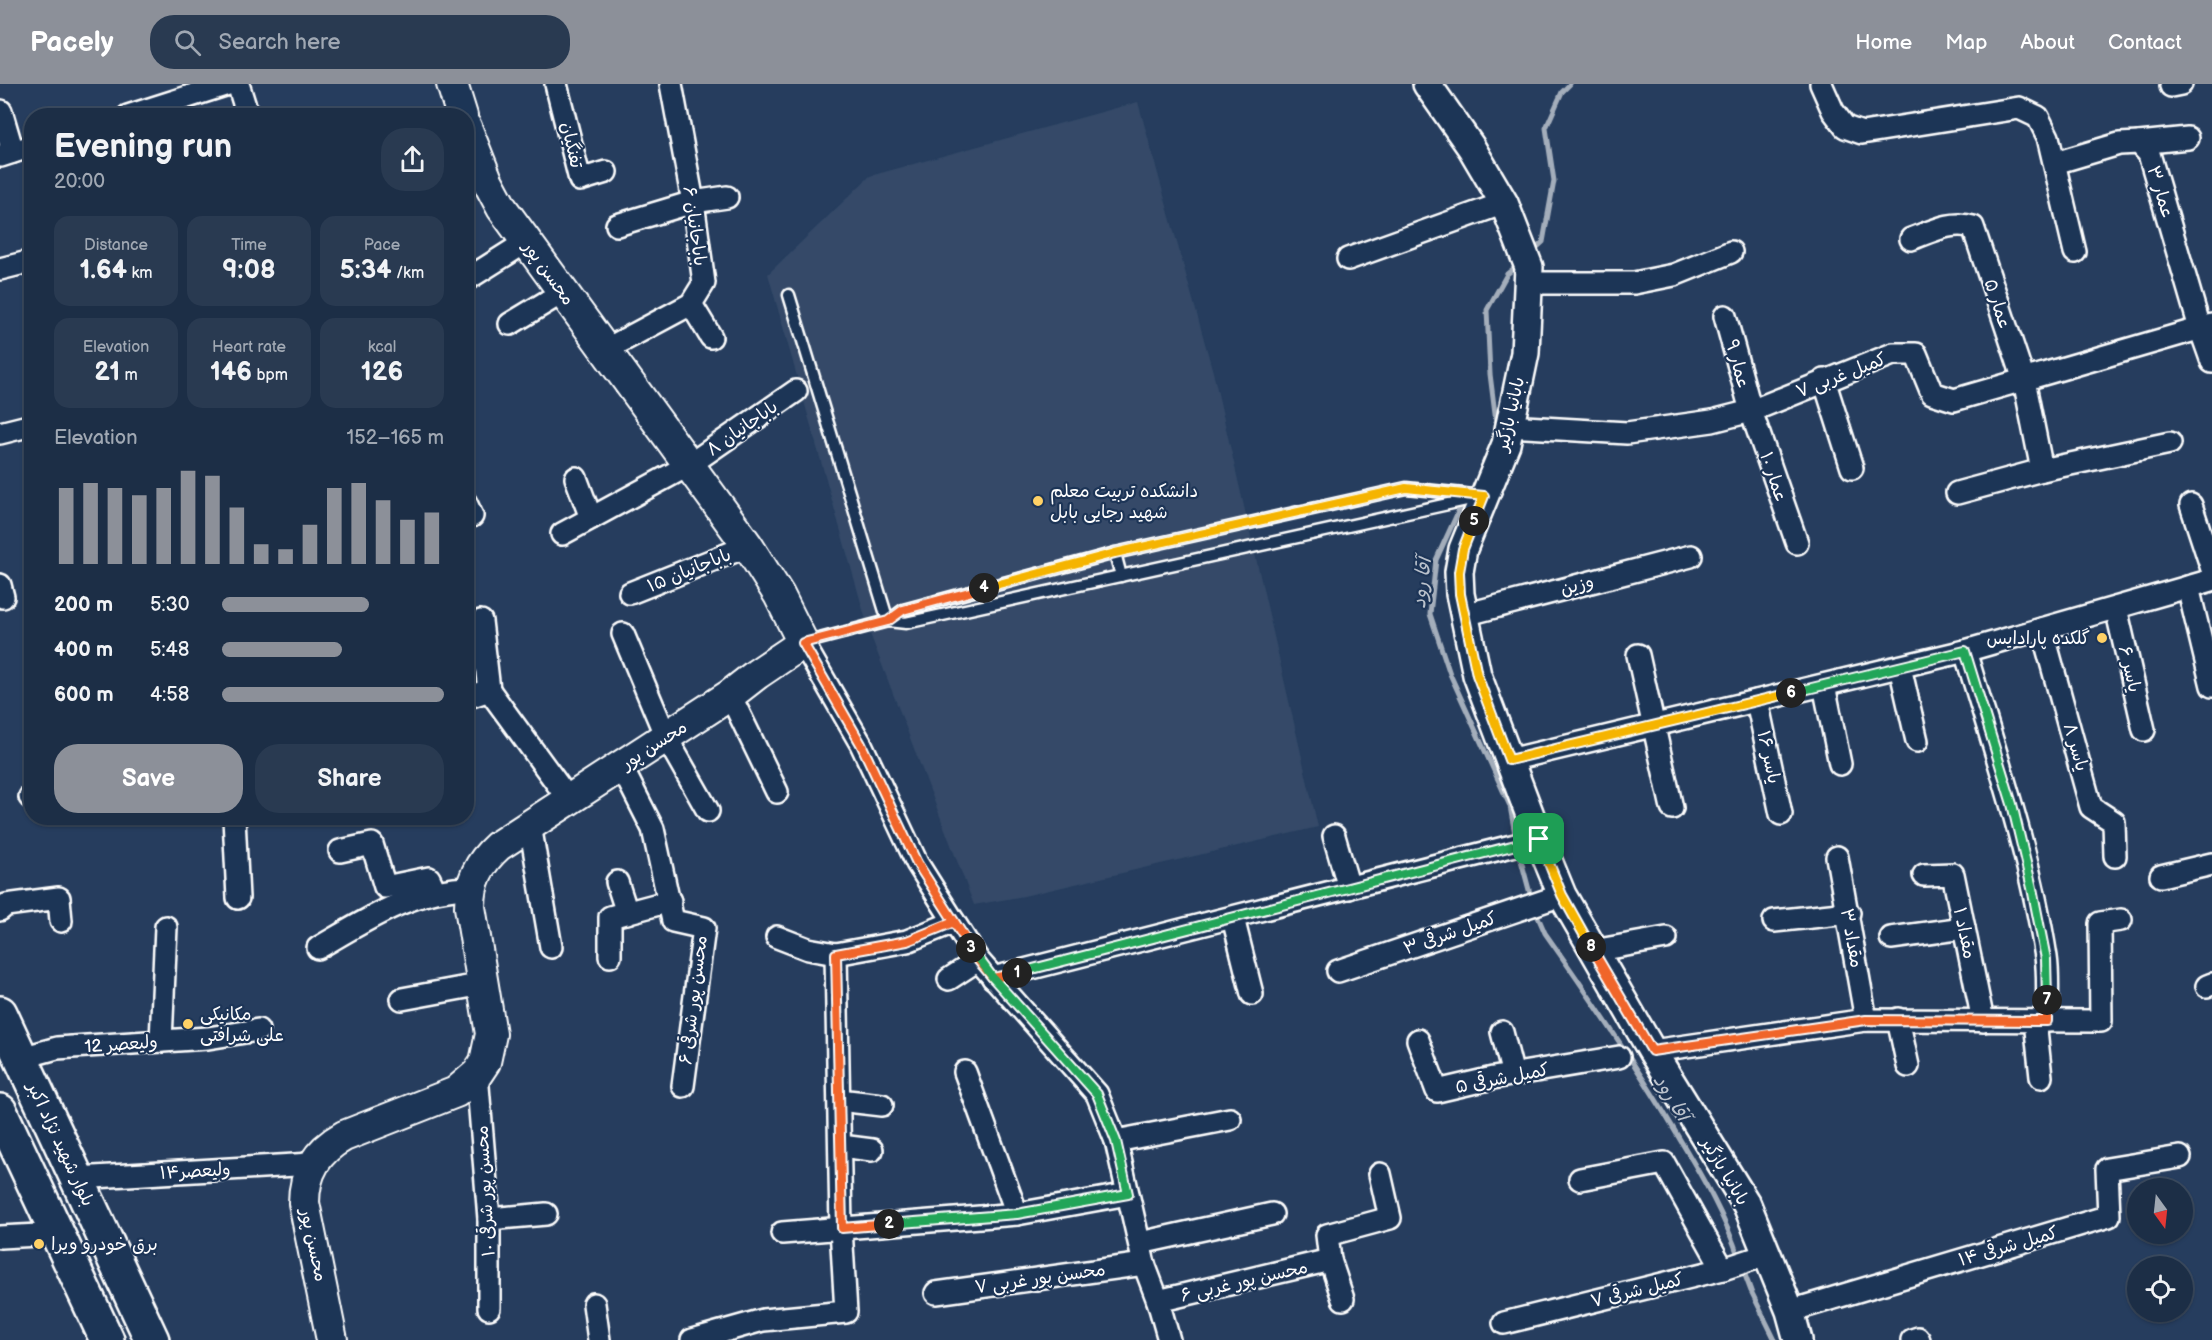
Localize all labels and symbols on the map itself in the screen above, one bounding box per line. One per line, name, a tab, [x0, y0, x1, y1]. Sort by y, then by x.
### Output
street label: تفنگیان	[556, 120, 587, 171]
street label: عمار ۳	[2143, 163, 2178, 221]
street label: باباجانیان ۶	[679, 185, 711, 267]
street label: محسن پور	[516, 236, 579, 310]
street label: عمار ۵	[1980, 276, 2015, 332]
street label: عمار ۹	[1721, 337, 1754, 391]
street label: کمیل غربی ۷	[1793, 349, 1890, 402]
street label: بابانیا بازگیر	[1491, 375, 1529, 455]
street label: باباجانیان ۸	[703, 396, 782, 461]
street label: عمار ۱۰	[1755, 449, 1792, 505]
place label: دانشکده تربیت معلم شهید رجایی بابل	[1050, 481, 1198, 523]
marker: دانشکده تربیت معلم شهید رجایی بابل	[1031, 494, 1045, 508]
pin: 5	[1459, 506, 1489, 536]
street label: باباجانیان ۱۵	[644, 544, 734, 597]
water label: آقا رود	[1407, 552, 1438, 610]
street label: وزین	[1558, 571, 1596, 600]
pin: 4	[969, 573, 999, 603]
place label: گلکده پارادایس	[1986, 628, 2090, 650]
marker: گلکده پارادایس	[2095, 631, 2109, 645]
street label: یاسر ۶	[2114, 644, 2145, 695]
pin: 6	[1776, 678, 1806, 708]
street label: محسن پور	[616, 716, 692, 776]
street label: یاسر ۸	[2059, 721, 2092, 774]
street label: یاسر ۱۶	[1753, 729, 1784, 786]
pin	[1513, 813, 1564, 864]
street label: مقداد ۱	[1949, 905, 1980, 961]
street label: کمیل شرقی ۳	[1400, 906, 1500, 959]
street label: مقداد ۳	[1836, 907, 1867, 970]
pin: 8	[1576, 932, 1606, 962]
pin: 3	[956, 933, 986, 963]
street label: محسن پور شرقی ۶	[673, 934, 713, 1066]
pin: 1	[1002, 958, 1032, 988]
pin: 7	[2032, 985, 2062, 1015]
place label: مکانیکی علی شرافتی	[200, 1004, 284, 1046]
marker: مکانیکی علی شرافتی	[181, 1017, 195, 1031]
street label: ولیعصر 12	[84, 1031, 158, 1058]
street label: کمیل شرقی ۵	[1453, 1057, 1551, 1098]
water label: آقا رود	[1648, 1070, 1697, 1130]
street label: بلوار شهید نژاد اکبر	[22, 1077, 99, 1210]
street label: محسن پور شرقی ۱۰	[470, 1125, 500, 1257]
street label: بابانیا بازگیر	[1695, 1132, 1753, 1209]
street label: ولیعصر۱۴	[159, 1159, 231, 1184]
north arrow	[2127, 1178, 2193, 1244]
street label: محسن پور	[294, 1205, 331, 1284]
pin: 2	[874, 1209, 904, 1239]
street label: کمیل شرقی ۱۴	[1955, 1220, 2061, 1271]
place label: برق خودرو ویرا	[51, 1234, 158, 1255]
marker: برق خودرو ویرا	[32, 1237, 46, 1251]
street label: محسن پور غربی ۶	[1178, 1257, 1310, 1307]
street label: محسن پور غربی ۷	[973, 1259, 1107, 1299]
street label: کمیل شرقی ۷	[1588, 1267, 1686, 1312]

